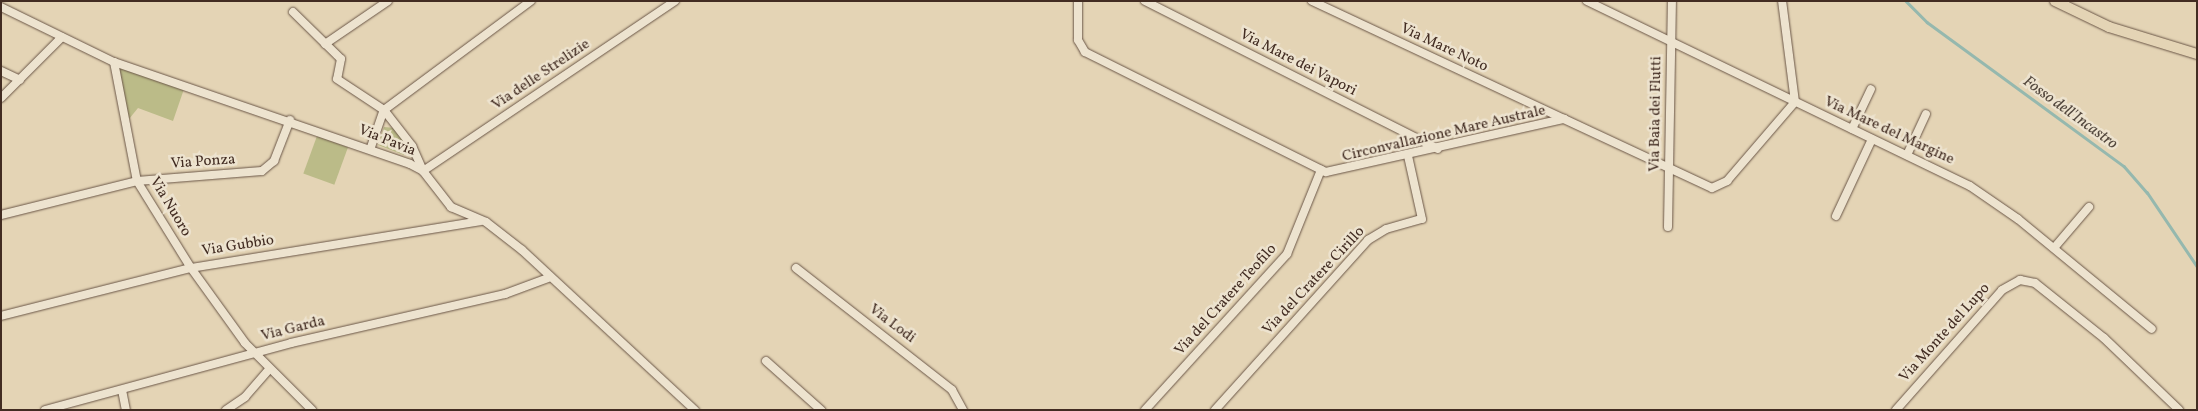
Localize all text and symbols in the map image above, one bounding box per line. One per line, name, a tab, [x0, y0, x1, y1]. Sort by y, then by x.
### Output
street label: Via Mare Noto	[1397, 20, 1491, 76]
street label: Via Mare dei Vapori	[1236, 26, 1360, 100]
street label: Via delle Strelizie	[489, 36, 593, 114]
street label: Via Baia dei Flutti	[1646, 56, 1666, 172]
water label: Fosso dell'Incastro	[2019, 72, 2121, 154]
street label: Via Mare del Margine	[1821, 93, 1957, 169]
street label: Circonvallazione Mare Australe	[1341, 102, 1547, 166]
street label: Via Pavia	[356, 121, 418, 161]
street label: Via Ponza	[170, 151, 236, 173]
street label: Via Nuoro	[145, 174, 195, 240]
street label: Via del Cratere Cirillo	[1259, 223, 1369, 339]
street label: Via Gubbio	[201, 231, 275, 261]
street label: Via del Cratere Teofilo	[1171, 240, 1281, 360]
street label: Via Monte del Lupo	[1896, 280, 1994, 386]
street label: Via Lodi	[865, 301, 919, 347]
street label: Via Garda	[259, 312, 327, 346]

